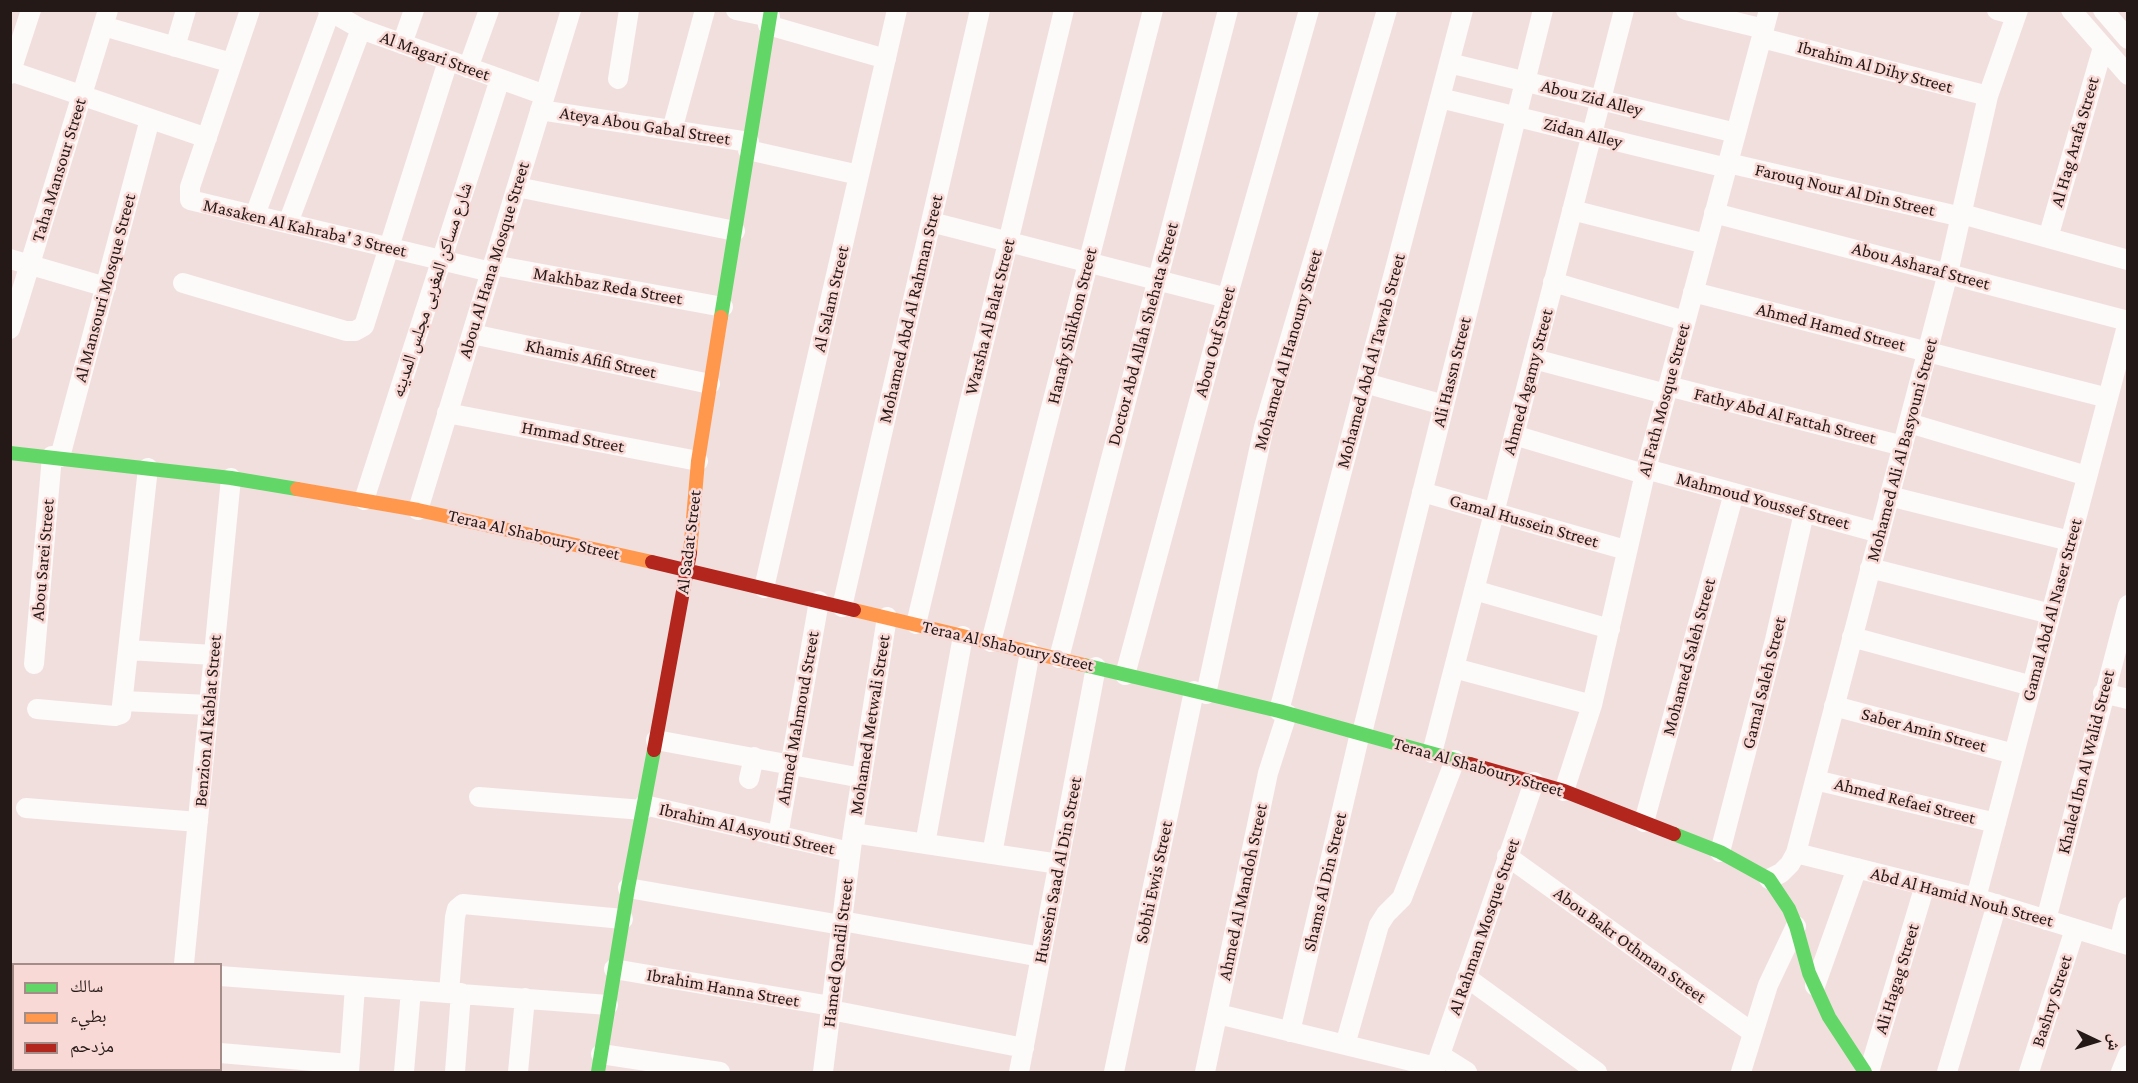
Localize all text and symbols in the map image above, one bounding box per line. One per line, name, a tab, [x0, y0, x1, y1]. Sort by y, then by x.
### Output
street label: Al Magari Street	[377, 26, 493, 86]
street label: Ibrahim Al Dihy Street	[1795, 36, 1955, 98]
street label: Al Hag Arafa Street	[2046, 74, 2104, 210]
street label: Abou Zid Alley	[1539, 75, 1645, 121]
street label: Taha Mansour Street	[27, 95, 91, 245]
street label: Ateya Abou Gabal Street	[558, 102, 732, 150]
street label: Zidan Alley	[1541, 113, 1625, 153]
street label: Abou Al Hana Mosque Street	[454, 159, 534, 361]
street label: Farouq Nour Al Din Street	[1753, 159, 1937, 221]
street label: شارع مساكن المغربى مجلس المدينه	[387, 180, 477, 400]
street label: Al Mansouri Mosque Street	[69, 191, 141, 385]
street label: Mohamed Abd Al Rahman Street	[874, 193, 948, 425]
street label: Masaken Al Kahraba' 3 Street	[201, 194, 409, 262]
street label: Doctor Abd Allah Shehata Street	[1103, 220, 1183, 448]
street label: Warsha Al Balat Street	[960, 237, 1020, 397]
street label: Abou Asharaf Street	[1850, 237, 1992, 295]
street label: Al Salam Street	[808, 244, 854, 354]
street label: Hanafy Shikhon Street	[1042, 246, 1102, 406]
street label: Mohamed Al Hanouny Street	[1249, 247, 1327, 453]
street label: Mohamed Abd Al Tawab Street	[1332, 251, 1410, 471]
street label: Makhbaz Reda Street	[532, 262, 684, 310]
street label: Abou Ouf Street	[1190, 284, 1240, 400]
street label: Ahmed Hamed Street	[1754, 298, 1908, 356]
street label: Ahmed Agamy Street	[1498, 307, 1558, 457]
street label: Ali Hassn Street	[1428, 315, 1476, 429]
street label: Al Fath Mosque Street	[1633, 321, 1695, 479]
street label: Khamis Afifi Street	[524, 335, 658, 383]
street label: Mohamed Ali Al Basyouni Street	[1862, 336, 1942, 564]
street label: Fathy Abd Al Fattah Street	[1692, 383, 1878, 449]
street label: Hmmad Street	[520, 416, 626, 458]
street label: Mahmoud Youssef Street	[1674, 467, 1852, 535]
street label: Al Sadat Street	[672, 489, 706, 595]
street label: Gamal Hussein Street	[1447, 489, 1601, 553]
street label: Abou Sarei Street	[27, 498, 59, 622]
street label: Teraa Al Shaboury Street	[446, 505, 622, 565]
street label: Gamal Abd Al Naser Street	[2017, 516, 2087, 704]
street label: Mohamed Saleh Street	[1658, 576, 1720, 738]
street label: Gamal Saleh Street	[1737, 615, 1791, 751]
street label: Teraa Al Shaboury Street	[920, 616, 1096, 676]
street label: Ahmed Mahmoud Street	[772, 629, 824, 807]
street label: Mohamed Metwali Street	[845, 633, 895, 817]
street label: Benzion Al Kablat Street	[190, 634, 226, 808]
street label: Khaled Ibn Al Walid Street	[2053, 668, 2119, 856]
street label: Saber Amin Street	[1859, 703, 1989, 757]
street label: Teraa Al Shaboury Street	[1391, 732, 1565, 802]
street label: Ahmed Refaei Street	[1832, 773, 1978, 829]
street label: Hussein Saad Al Din Street	[1029, 775, 1087, 965]
street label: Ibrahim Al Asyouti Street	[657, 798, 837, 860]
street label: Ahmed Al Mandoh Street	[1214, 802, 1272, 982]
street label: Shams Al Din Street	[1299, 811, 1351, 953]
street label: Sobhi Ewis Street	[1131, 819, 1177, 945]
street label: Al Rahman Mosque Street	[1444, 836, 1524, 1018]
street label: Abd Al Hamid Nouh Street	[1868, 862, 2056, 932]
street label: Hamed Qandil Street	[818, 877, 858, 1029]
street label: Abou Bakr Othman Street	[1549, 882, 1711, 1008]
street label: Ali Hagag Street	[1870, 921, 1924, 1037]
street label: Bashry Street	[2027, 952, 2077, 1050]
legend	[12, 963, 222, 1071]
street label: Ibrahim Hanna Street	[645, 964, 801, 1012]
text: سالك	[70, 976, 103, 996]
text: بطيء	[70, 1006, 107, 1026]
north arrow	[2066, 1011, 2126, 1071]
text: ش	[2105, 1033, 2124, 1051]
text: مزدحم	[70, 1036, 114, 1056]

